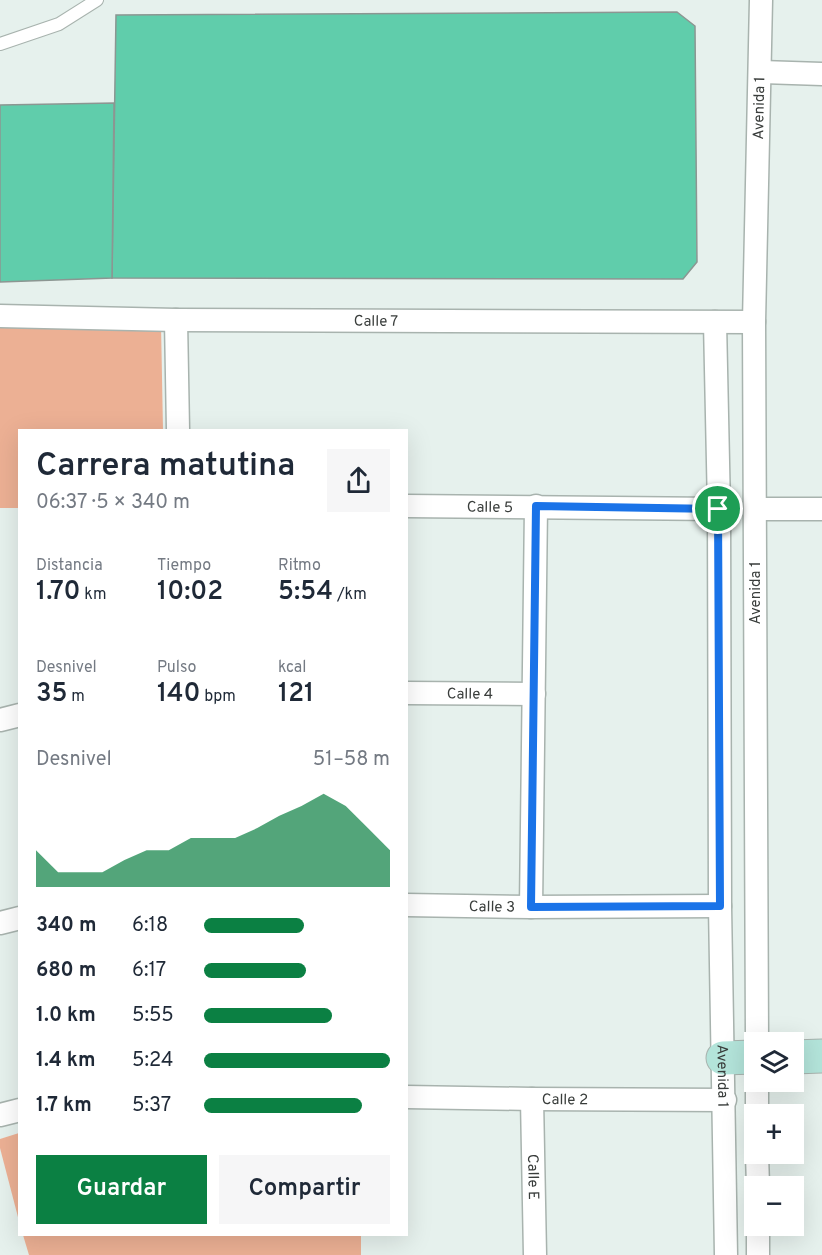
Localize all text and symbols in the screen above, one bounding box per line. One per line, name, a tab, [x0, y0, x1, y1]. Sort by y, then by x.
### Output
street label: Avenida 1	[750, 76, 770, 140]
street label: Calle 7	[354, 313, 398, 332]
text: Carrera matutina	[36, 446, 295, 488]
button: share	[327, 449, 390, 512]
pin	[692, 483, 743, 534]
text: 06:37 · 5 × 340 m	[36, 490, 190, 516]
icon: arrive	[701, 492, 734, 525]
street label: Calle 5	[467, 499, 513, 518]
text: Distancia	[36, 556, 103, 576]
text: Tiempo	[157, 556, 211, 576]
text: Ritmo	[278, 556, 321, 576]
street label: Avenida 1	[747, 562, 766, 624]
text: 1.70	[36, 576, 81, 609]
text: 10:02	[157, 576, 223, 609]
text: 5:54	[278, 576, 333, 609]
text: km	[81, 585, 107, 605]
text: /km	[333, 585, 367, 605]
text: Desnivel	[36, 658, 97, 678]
text: Pulso	[157, 658, 196, 678]
text: kcal	[278, 658, 306, 678]
text: 35	[36, 678, 68, 711]
text: 140	[157, 678, 201, 711]
text: 121	[278, 678, 314, 711]
street label: Calle 4	[447, 685, 493, 705]
text: m	[68, 687, 85, 707]
text: bpm	[201, 687, 236, 707]
text: Desnivel	[36, 747, 112, 773]
text: 51–58 m	[313, 747, 390, 773]
street label: Calle 3	[469, 898, 515, 918]
text: 340 m	[36, 913, 97, 939]
text: 6:18	[132, 913, 168, 939]
text: 680 m	[36, 958, 96, 984]
text: 6:17	[132, 958, 166, 984]
text: 1.0 km	[36, 1003, 96, 1029]
text: 5:55	[132, 1003, 174, 1029]
map controls	[744, 1032, 804, 1236]
button: layers	[744, 1032, 804, 1092]
street label: Avenida 1	[711, 1044, 731, 1108]
text: 1.4 km	[36, 1048, 96, 1074]
text: 5:24	[132, 1048, 173, 1074]
street label: Calle 2	[542, 1091, 588, 1110]
text: 1.7 km	[36, 1093, 92, 1119]
text: 5:37	[132, 1093, 171, 1119]
button: +	[744, 1104, 804, 1164]
street label: Calle E	[522, 1154, 542, 1200]
button: Guardar	[36, 1155, 207, 1224]
button: Compartir	[219, 1155, 390, 1224]
button: −	[744, 1176, 804, 1236]

